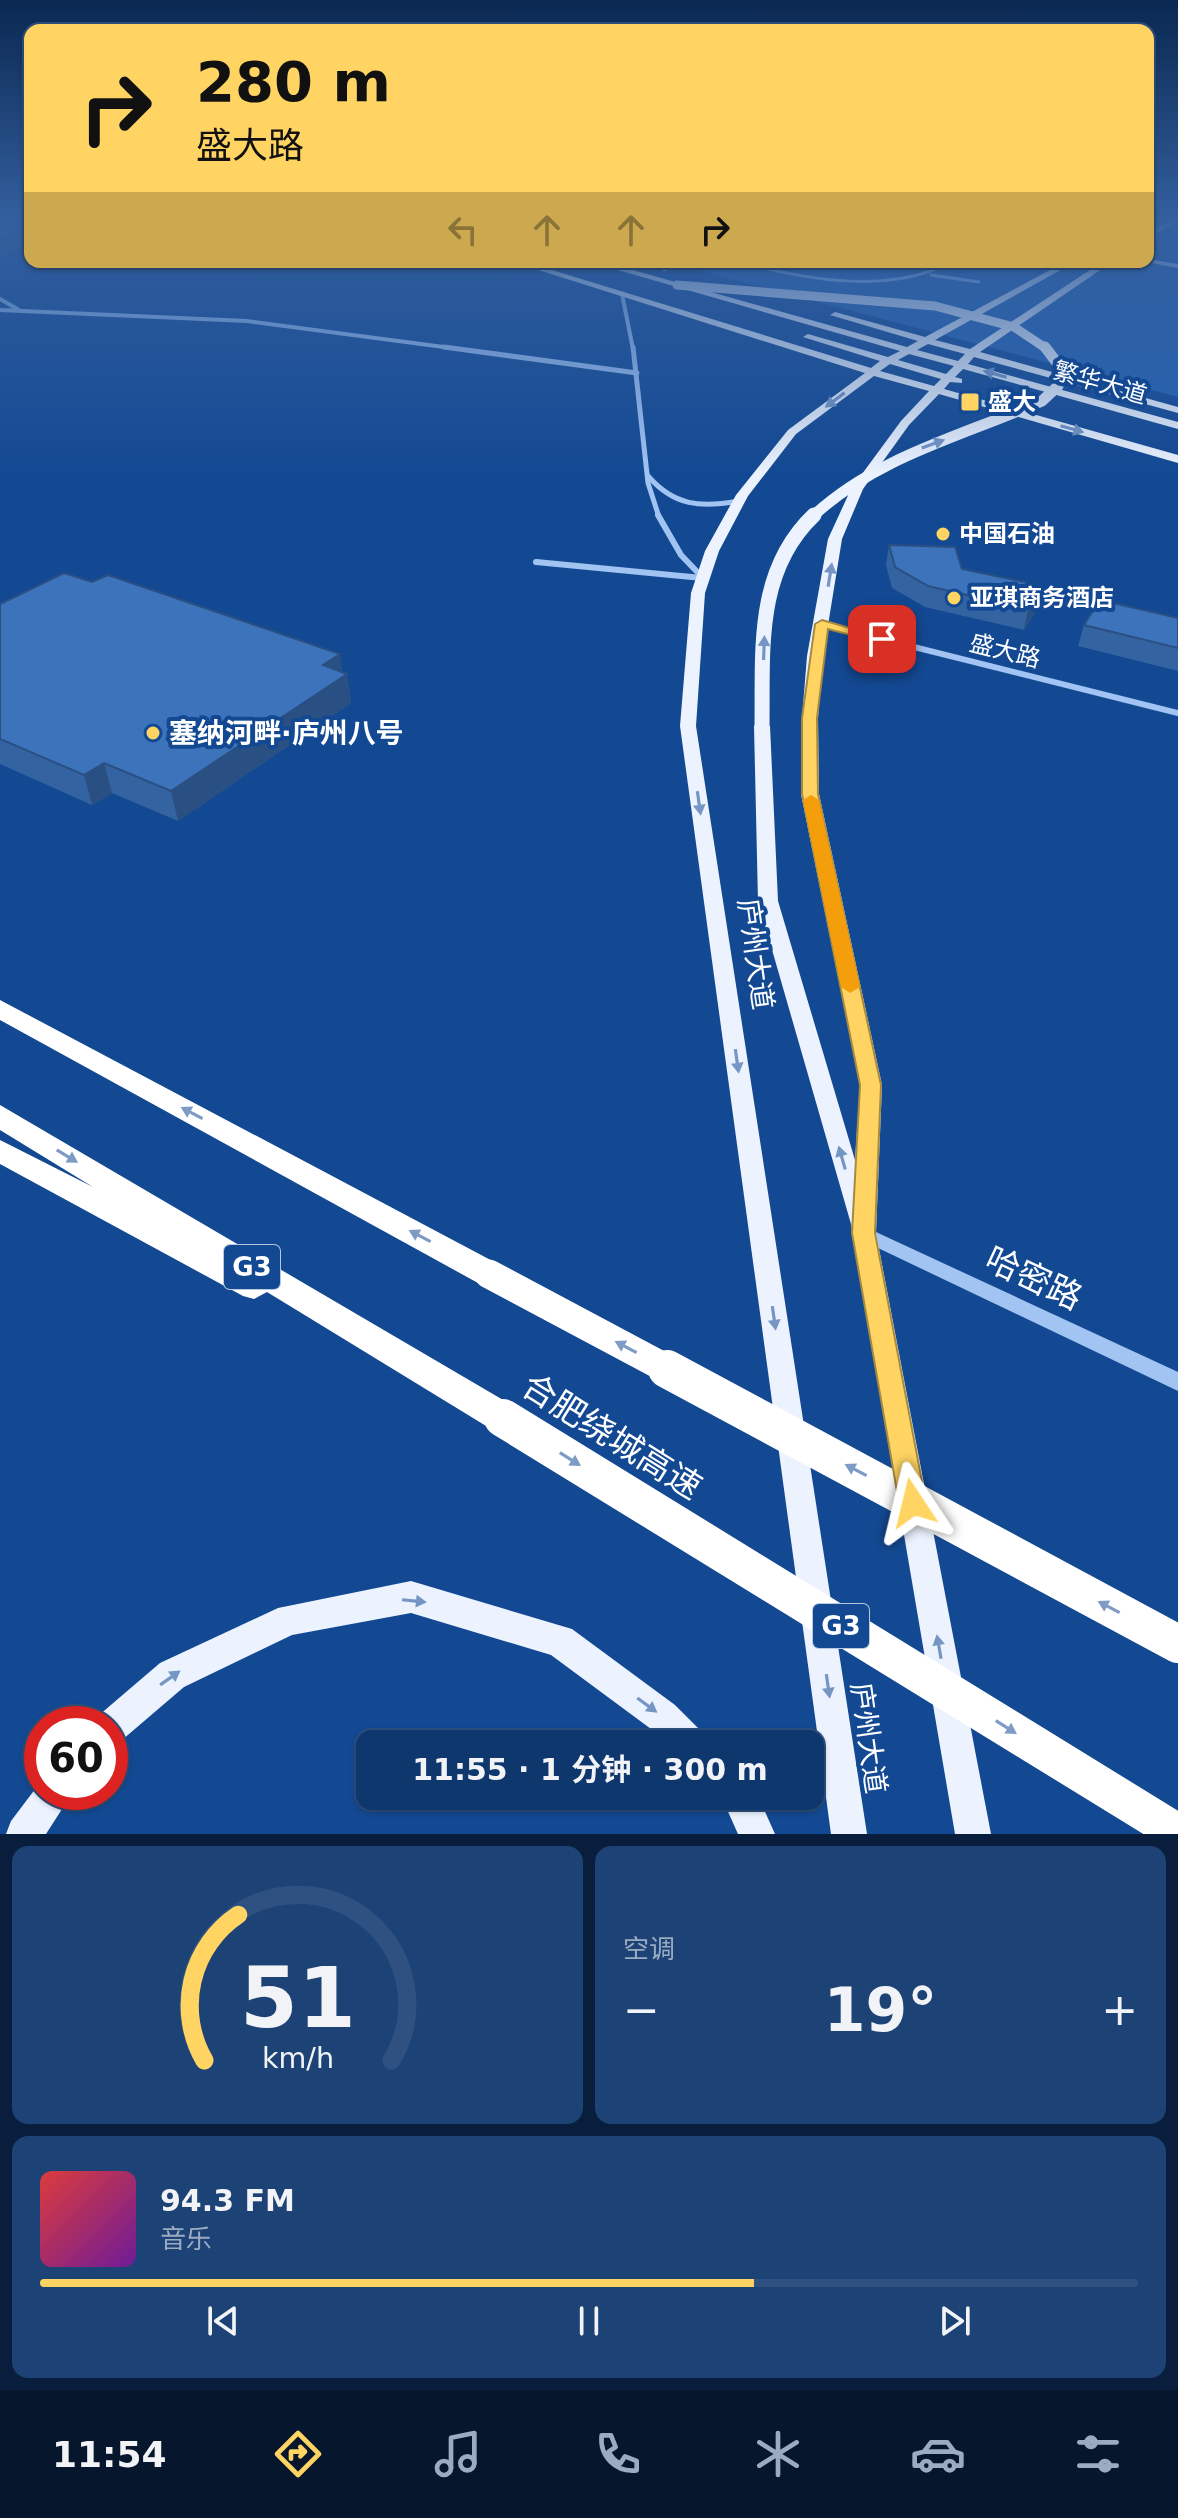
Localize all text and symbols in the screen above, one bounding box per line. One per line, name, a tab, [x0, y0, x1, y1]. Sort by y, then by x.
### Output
text: 280 m	[196, 49, 391, 114]
icon: right	[64, 56, 168, 160]
text: 盛大路	[196, 125, 304, 166]
icon: left	[441, 208, 485, 252]
icon: ahead	[525, 208, 569, 252]
icon: ahead	[609, 208, 653, 252]
icon: right	[693, 208, 737, 252]
street label: 繁华大道	[1050, 356, 1150, 410]
one-way arrow	[983, 367, 1007, 380]
place label: 盛大	[988, 388, 1036, 416]
marker: 盛大	[959, 391, 981, 413]
one-way arrow	[825, 392, 845, 408]
one-way arrow	[1060, 423, 1085, 435]
one-way arrow	[922, 437, 946, 450]
place label: 中国石油	[959, 520, 1055, 548]
marker: 中国石油	[934, 525, 952, 543]
one-way arrow	[824, 562, 837, 587]
place label: 亚琪商务酒店	[970, 584, 1114, 612]
marker: 亚琪商务酒店	[945, 589, 963, 607]
pin	[848, 605, 916, 673]
icon: arrive	[860, 617, 904, 661]
street label: 盛大路	[967, 629, 1043, 673]
one-way arrow	[757, 635, 770, 660]
place label: 塞纳河畔·庐州八号	[169, 717, 404, 750]
marker: 塞纳河畔·庐州八号	[144, 724, 162, 742]
one-way arrow	[693, 791, 706, 816]
street label: 庐州大道	[731, 896, 780, 1012]
one-way arrow	[731, 1049, 744, 1074]
one-way arrow	[180, 1106, 203, 1119]
one-way arrow	[835, 1145, 847, 1170]
one-way arrow	[56, 1149, 78, 1163]
one-way arrow	[409, 1230, 432, 1243]
street label: 哈密路	[979, 1238, 1089, 1318]
road number: G3	[224, 1245, 280, 1289]
one-way arrow	[768, 1306, 781, 1331]
one-way arrow	[615, 1341, 638, 1354]
street label: 合肥绕城高速	[515, 1365, 709, 1507]
one-way arrow	[559, 1452, 581, 1466]
position arrow	[871, 1461, 955, 1545]
one-way arrow	[844, 1464, 867, 1477]
one-way arrow	[401, 1594, 426, 1607]
one-way arrow	[1098, 1600, 1121, 1613]
road number: G3	[813, 1604, 869, 1648]
one-way arrow	[932, 1634, 945, 1659]
one-way arrow	[159, 1670, 181, 1686]
one-way arrow	[822, 1674, 835, 1699]
street label: 庐州大道	[844, 1680, 893, 1796]
one-way arrow	[636, 1696, 657, 1712]
speed limit sign: 60	[24, 1706, 128, 1810]
one-way arrow	[995, 1720, 1017, 1734]
text: 11:55 · 1 分钟 · 300 m	[412, 1752, 768, 1787]
text: 空调	[623, 1934, 675, 1964]
text: 51	[240, 1950, 355, 2047]
text: 19°	[824, 1975, 937, 2045]
text: −	[623, 1984, 660, 2035]
text: +	[1101, 1984, 1138, 2035]
text: km/h	[261, 2041, 334, 2075]
text: 94.3 FM	[160, 2183, 295, 2218]
text: 音乐	[160, 2224, 212, 2254]
icon: previous	[201, 2299, 245, 2343]
icon: pause	[567, 2299, 611, 2343]
icon: next	[933, 2299, 977, 2343]
icon: directions	[270, 2426, 326, 2482]
icon: music	[430, 2426, 486, 2482]
icon: phone	[590, 2426, 646, 2482]
icon: climate	[750, 2426, 806, 2482]
icon: car	[910, 2426, 966, 2482]
icon: filters	[1070, 2426, 1126, 2482]
text: 11:54	[52, 2434, 167, 2475]

